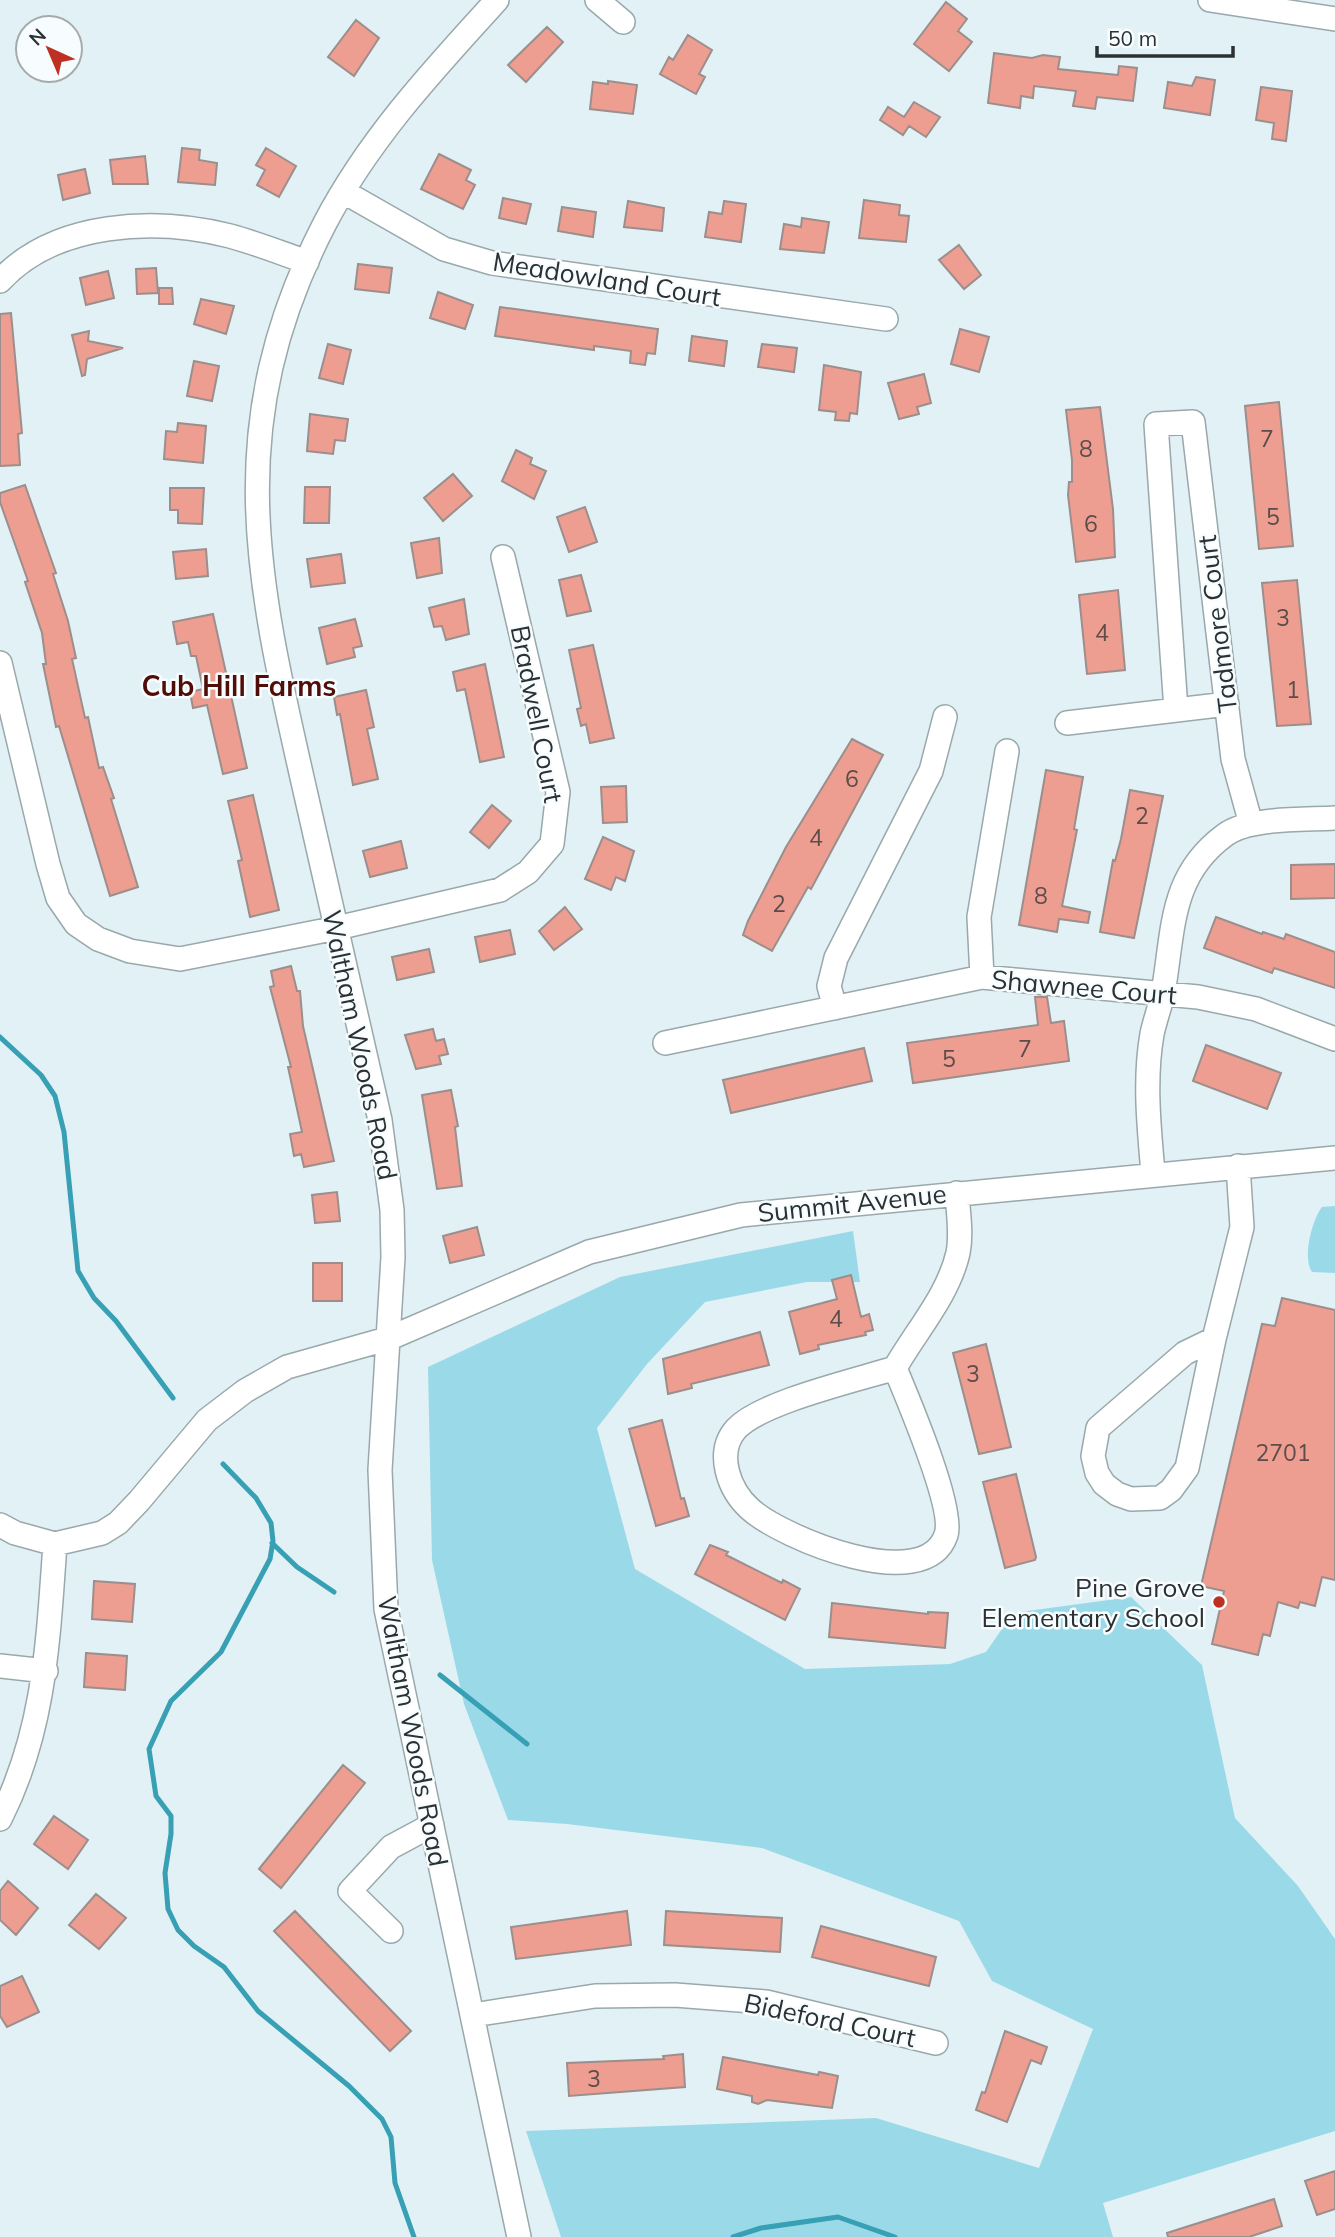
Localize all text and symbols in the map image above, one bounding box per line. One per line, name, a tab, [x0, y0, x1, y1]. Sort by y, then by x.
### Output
north arrow	[14, 14, 84, 84]
scale bar	[1097, 14, 1234, 58]
text: N	[24, 23, 51, 50]
text: 50 m	[1108, 25, 1157, 51]
street label: Meadowland Court	[491, 245, 723, 313]
house number: 7	[1260, 424, 1274, 453]
house number: 8	[1079, 434, 1093, 463]
house number: 5	[1266, 502, 1280, 531]
house number: 6	[1084, 509, 1098, 538]
street label: Tadmore Court	[1190, 533, 1244, 715]
house number: 3	[1276, 603, 1290, 632]
house number: 4	[1095, 618, 1109, 647]
street label: Bradwell Court	[504, 623, 570, 805]
district label: Cub Hill Farms	[142, 668, 336, 703]
house number: 1	[1286, 675, 1300, 704]
house number: 6	[845, 764, 859, 793]
house number: 2	[1135, 801, 1149, 830]
house number: 4	[809, 823, 823, 852]
house number: 8	[1034, 881, 1048, 910]
house number: 2	[772, 889, 786, 918]
street label: Waltham Woods Road	[315, 907, 405, 1183]
street label: Shawnee Court	[990, 962, 1178, 1012]
house number: 7	[1018, 1034, 1032, 1063]
house number: 5	[942, 1044, 956, 1073]
street label: Summit Avenue	[756, 1177, 948, 1229]
house number: 4	[829, 1304, 843, 1333]
house number: 3	[966, 1359, 980, 1388]
house number: 2701	[1255, 1438, 1311, 1467]
place label: Pine Grove Elementary School	[981, 1571, 1205, 1634]
street label: Waltham Woods Road	[371, 1593, 455, 1869]
marker: Pine Grove Elementary School	[1211, 1594, 1227, 1610]
street label: Bideford Court	[741, 1986, 919, 2054]
house number: 3	[587, 2064, 601, 2093]

